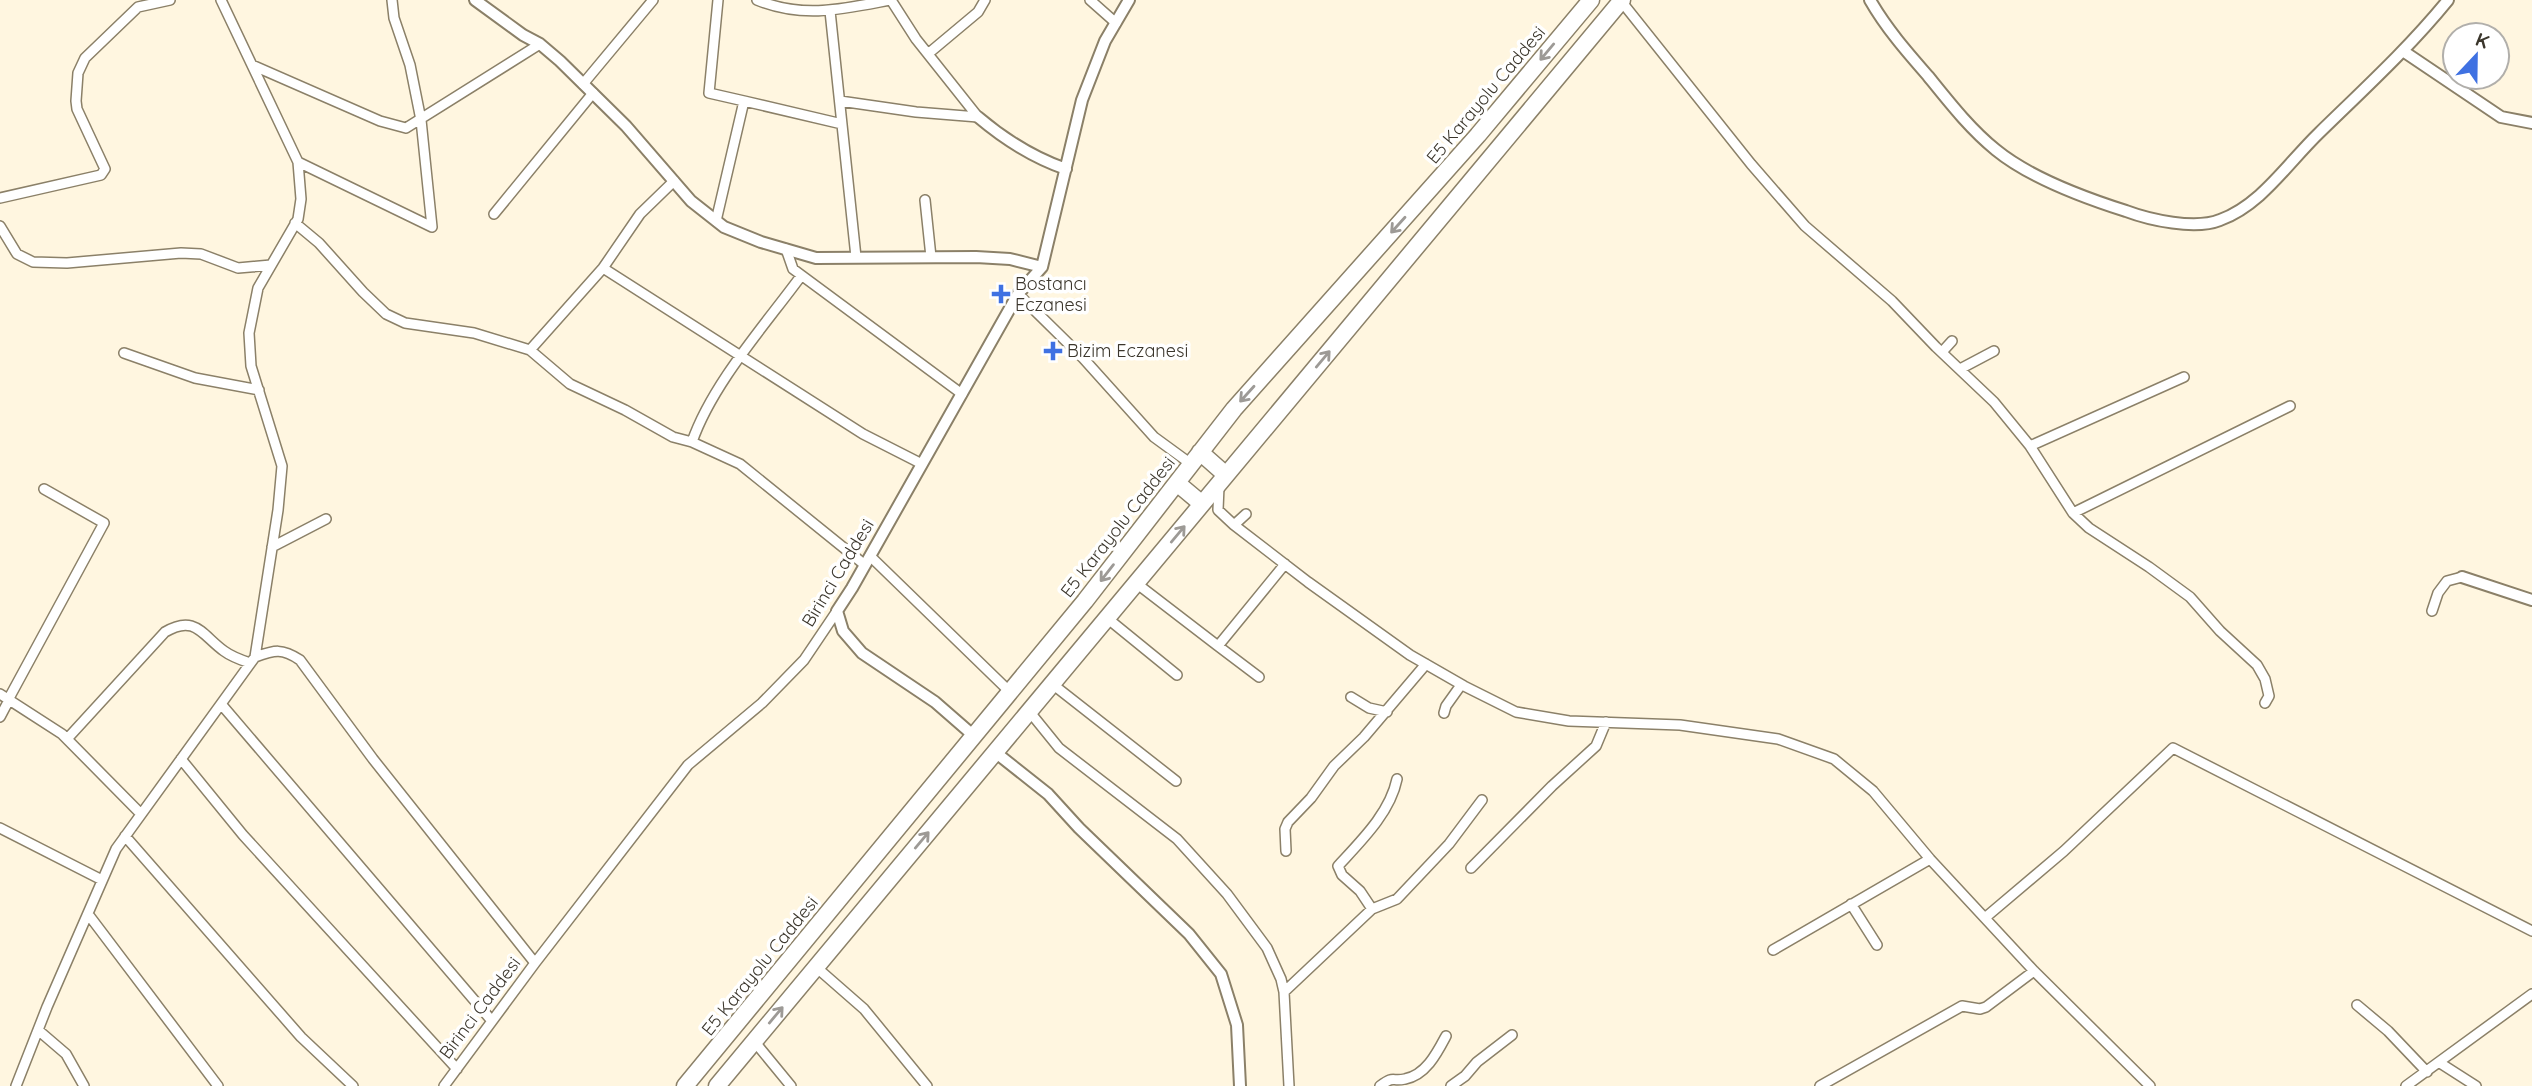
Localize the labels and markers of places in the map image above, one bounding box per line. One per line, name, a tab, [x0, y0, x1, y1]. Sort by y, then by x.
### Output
place label: Bostancı Eczanesi	[1015, 272, 1087, 316]
marker: Bostancı Eczanesi	[993, 286, 1009, 302]
place label: Bizim Eczanesi	[1067, 339, 1188, 362]
marker: Bizim Eczanesi	[1045, 343, 1061, 359]

